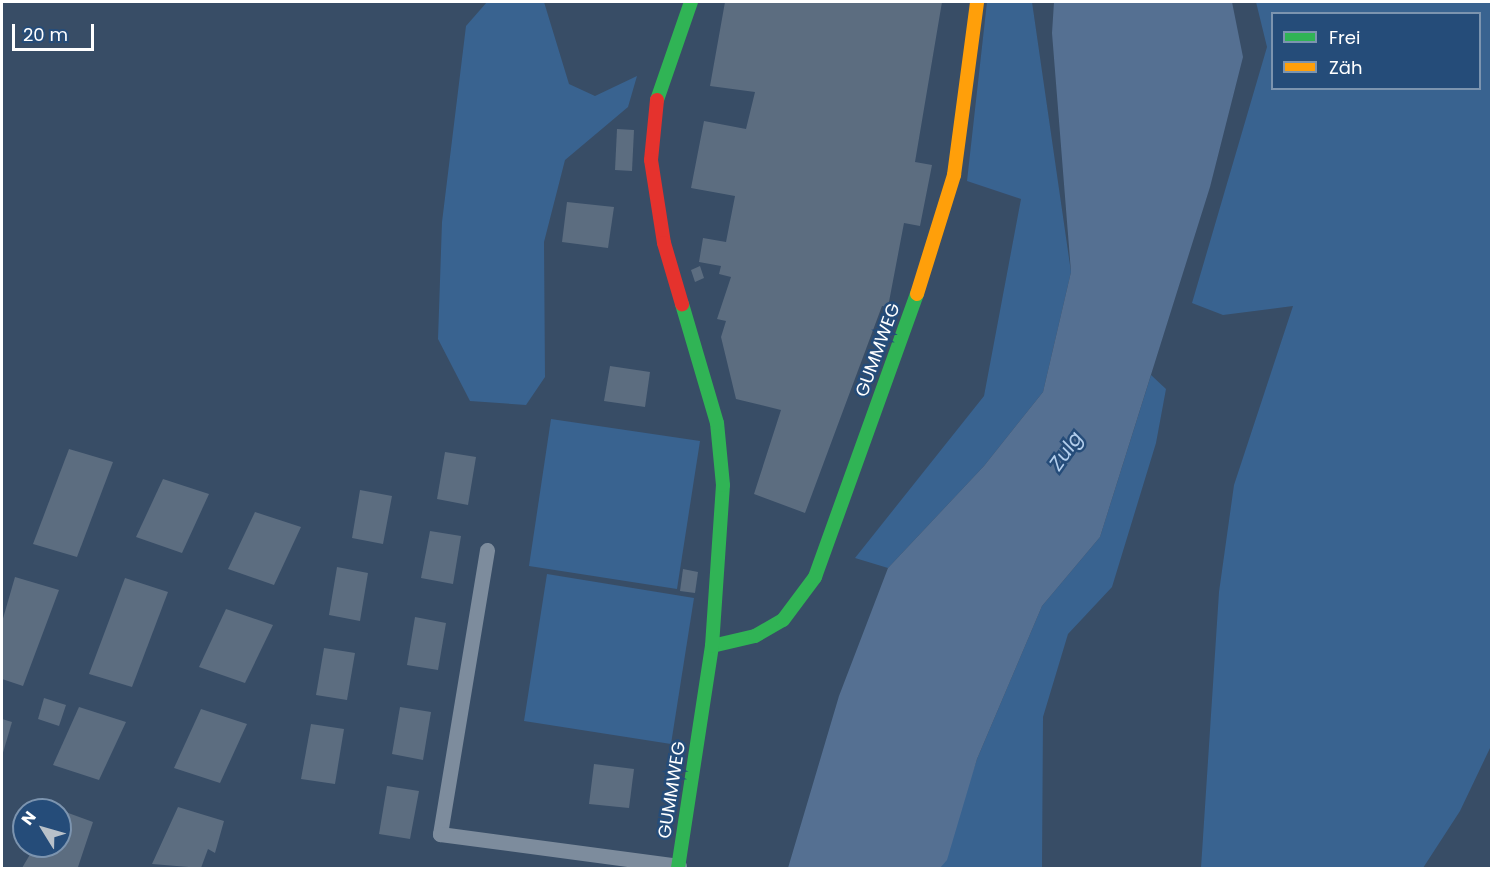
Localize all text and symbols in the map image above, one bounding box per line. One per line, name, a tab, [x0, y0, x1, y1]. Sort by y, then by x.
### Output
scale bar	[15, 12, 98, 50]
legend	[1271, 12, 1481, 90]
text: 20 m	[23, 22, 68, 47]
text: Frei	[1329, 25, 1360, 50]
text: Zäh	[1329, 55, 1362, 80]
street label: GUMMWEG	[851, 300, 905, 400]
water label: Zulg	[1044, 427, 1088, 475]
street label: GUMMWEG	[654, 740, 690, 840]
north arrow	[12, 798, 72, 858]
text: N	[16, 806, 42, 830]

